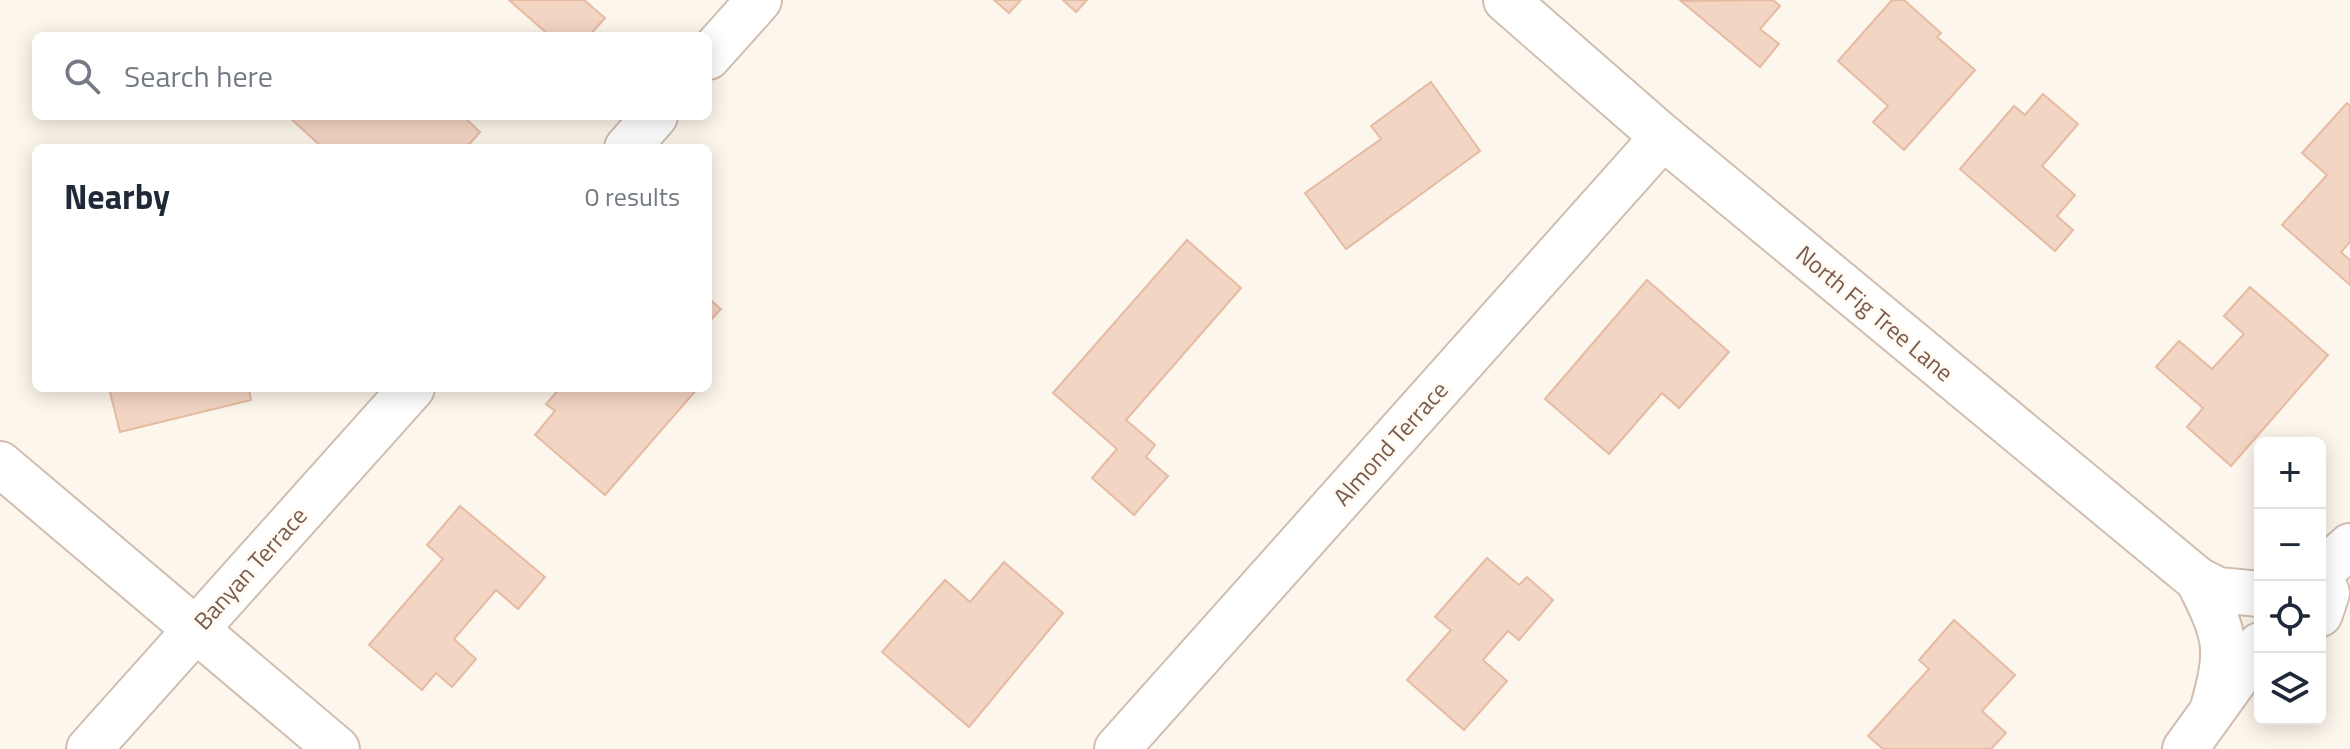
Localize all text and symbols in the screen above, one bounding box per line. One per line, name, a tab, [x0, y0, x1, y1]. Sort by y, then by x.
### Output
search box	[32, 32, 712, 120]
text: Search here	[124, 53, 273, 99]
icon: search	[60, 54, 104, 98]
text: Nearby	[64, 170, 170, 222]
text: 0 results	[585, 177, 680, 216]
street label: North Fig Tree Lane	[1788, 236, 1962, 390]
street label: Almond Terrace	[1324, 373, 1456, 513]
map controls	[2254, 437, 2326, 725]
button: +	[2254, 437, 2326, 509]
street label: Banyan Terrace	[185, 498, 315, 638]
button: −	[2254, 509, 2326, 581]
button: locate	[2254, 581, 2326, 653]
button: layers	[2254, 653, 2326, 725]

